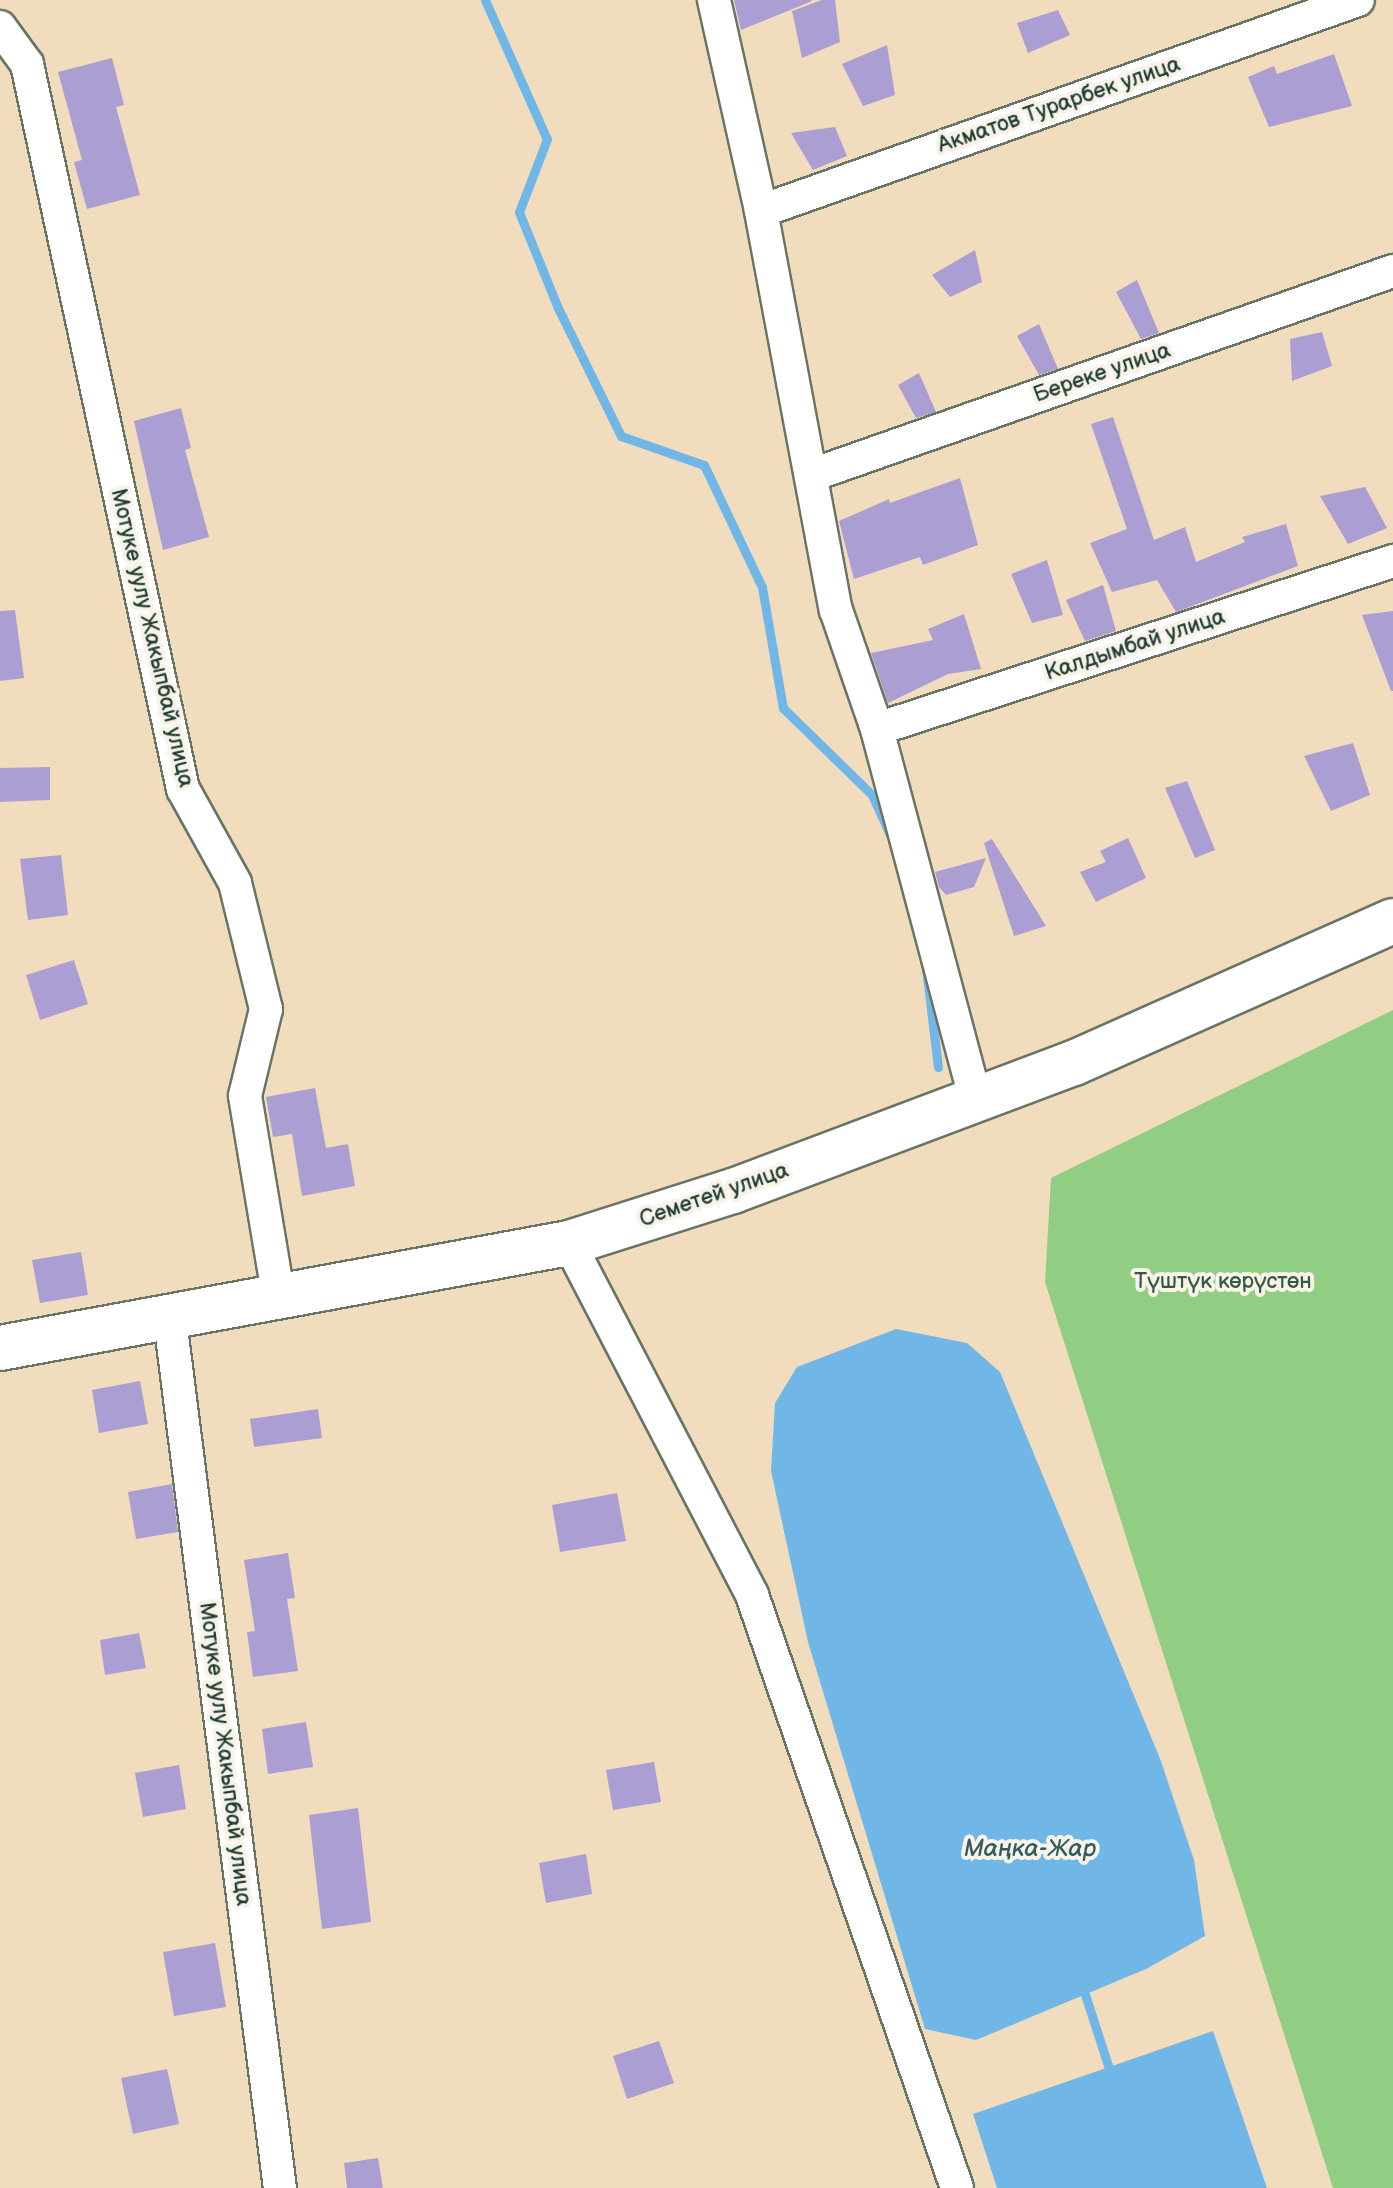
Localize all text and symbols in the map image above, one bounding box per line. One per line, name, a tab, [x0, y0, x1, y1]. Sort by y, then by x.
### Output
street label: Акматов Турарбек улица	[934, 51, 1184, 159]
street label: Береке улица	[1030, 337, 1174, 409]
street label: Мотуке уулу Жакыпбай улица	[105, 486, 199, 790]
street label: Калдымбай улица	[1042, 603, 1228, 687]
street label: Семетей улица	[636, 1157, 792, 1233]
park label: Түштүк көрүстөн	[1134, 1269, 1312, 1295]
street label: Мотуке уулу Жакыпбай улица	[193, 1601, 257, 1907]
water label: Маңка-Жар	[964, 1835, 1096, 1863]

